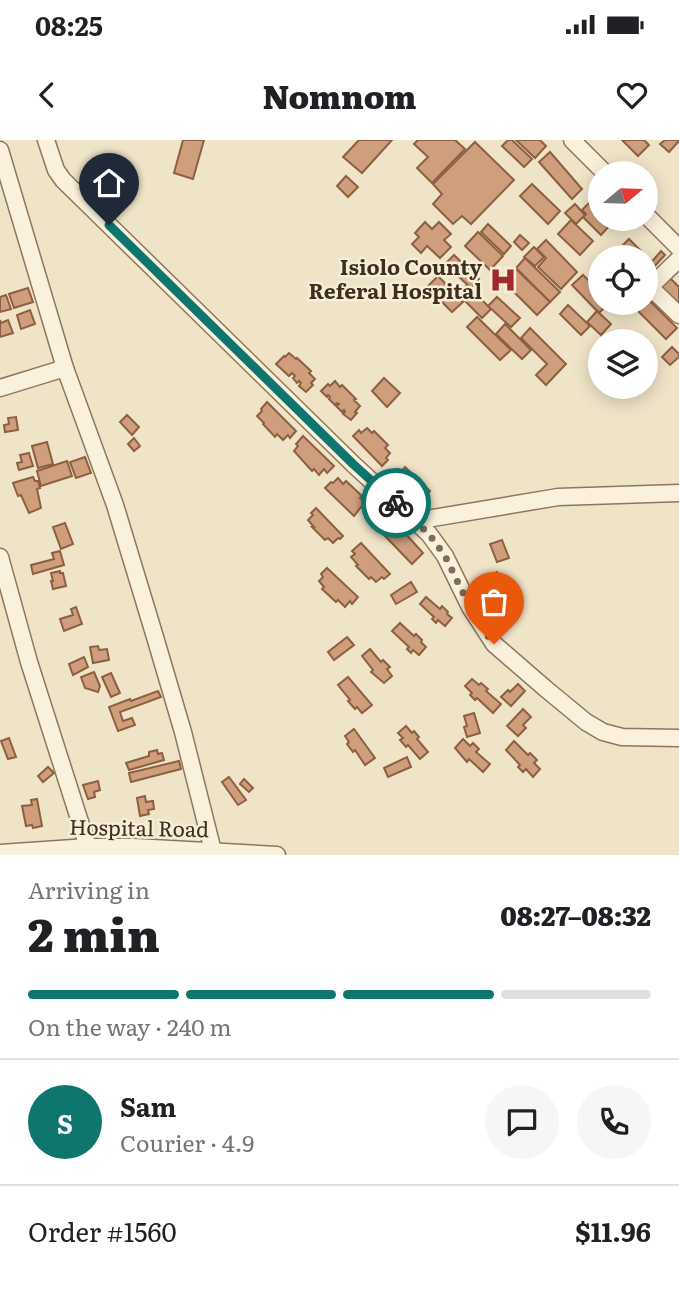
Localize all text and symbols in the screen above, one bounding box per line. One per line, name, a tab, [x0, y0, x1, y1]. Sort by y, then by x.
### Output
text: 08:25	[35, 5, 103, 44]
text: Nomnom	[262, 71, 417, 119]
icon: back	[28, 76, 66, 114]
icon: heart	[613, 76, 651, 114]
pin	[79, 153, 139, 225]
north arrow	[588, 161, 658, 231]
map controls	[588, 161, 658, 399]
icon: home	[90, 164, 128, 202]
button: locate	[588, 245, 658, 315]
place label: Isiolo County Referal Hospital	[309, 250, 482, 305]
hospital icon: Isiolo County Referal Hospital	[488, 265, 518, 295]
button: layers	[588, 329, 658, 399]
courier	[361, 468, 431, 538]
icon: bike	[377, 484, 415, 522]
pin	[464, 572, 524, 644]
icon: bag	[475, 583, 513, 621]
street label: Hospital Road	[69, 810, 209, 843]
text: Arriving in	[28, 872, 150, 906]
text: 08:27–08:32	[500, 895, 651, 934]
text: 2 min	[28, 898, 160, 966]
text: On the way · 240 m	[28, 1009, 232, 1043]
button: chat	[485, 1085, 559, 1159]
button: phone	[577, 1085, 651, 1159]
text: Sam	[120, 1086, 176, 1125]
text: S	[57, 1103, 73, 1142]
text: Courier · 4.9	[120, 1125, 254, 1159]
text: Order #1560	[28, 1211, 177, 1250]
text: $11.96	[575, 1211, 651, 1250]

